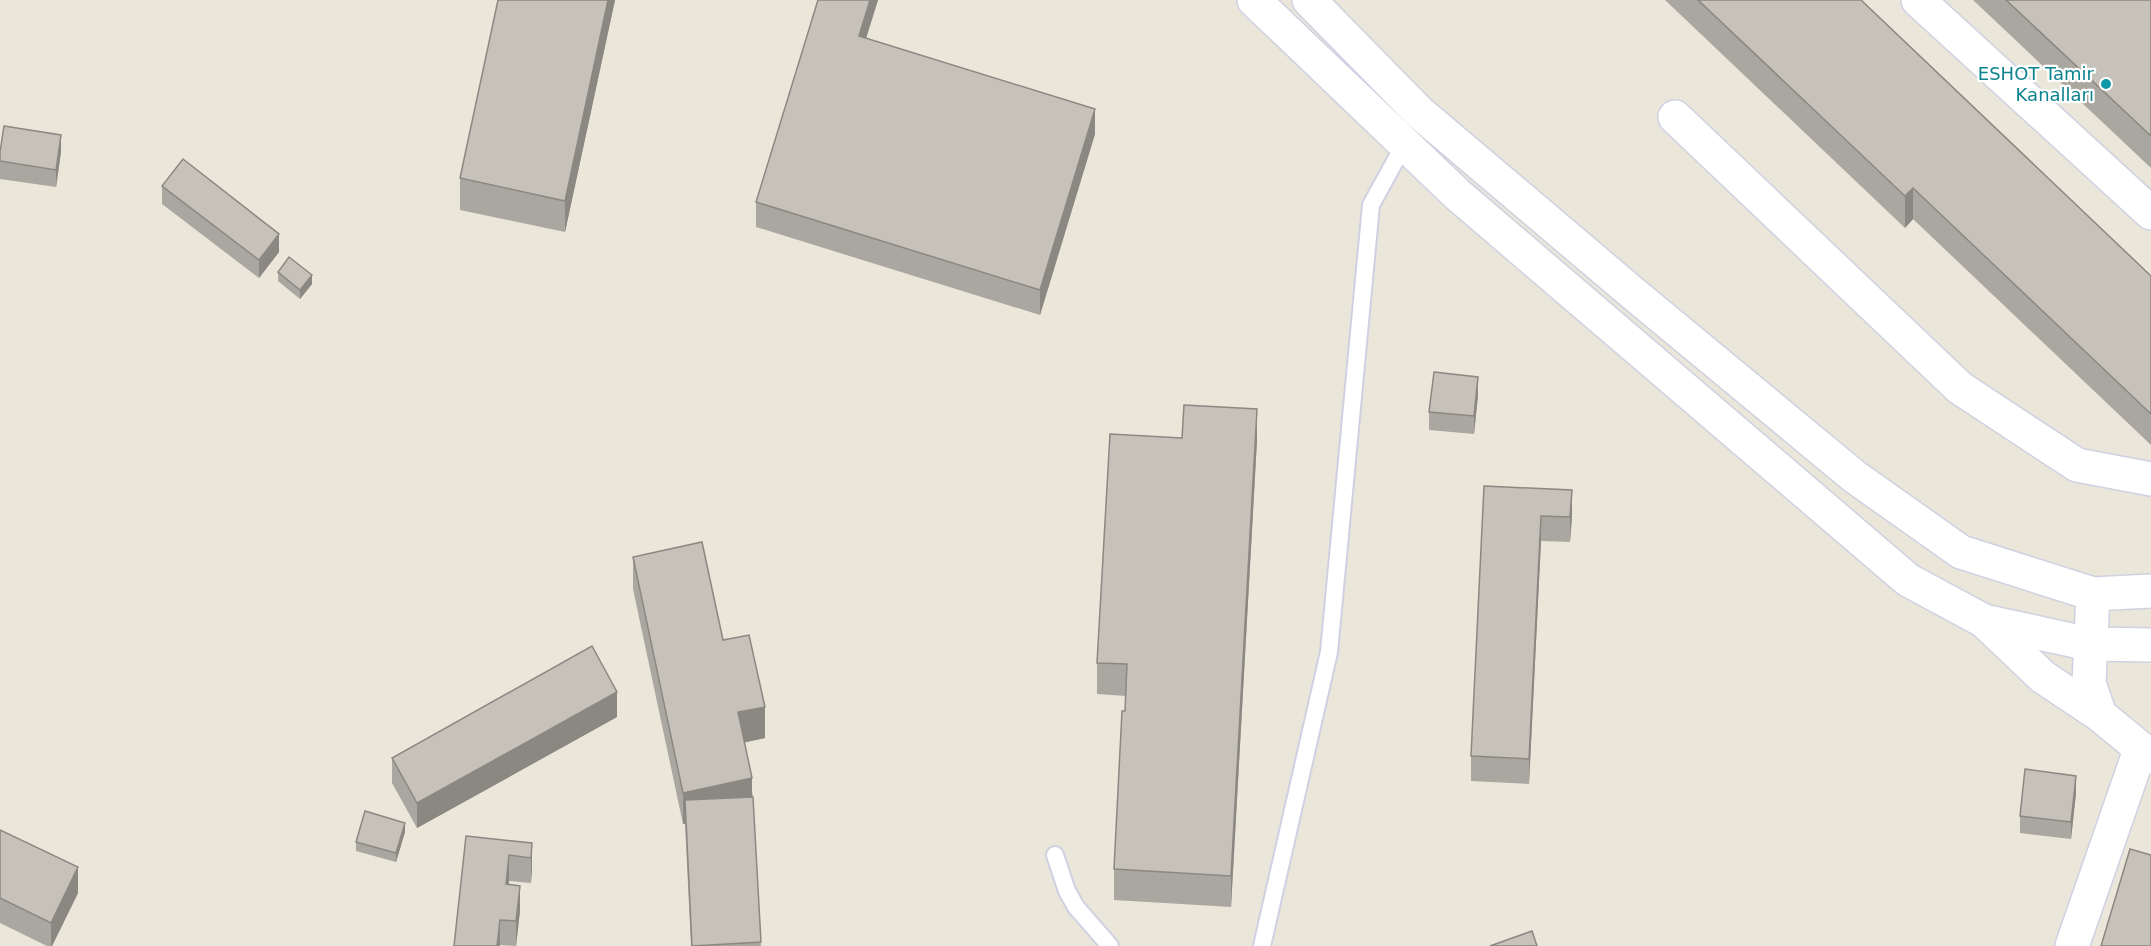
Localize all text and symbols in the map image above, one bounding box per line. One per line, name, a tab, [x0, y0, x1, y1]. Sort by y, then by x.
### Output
place label: ESHOT Tamir Kanalları	[1978, 63, 2095, 105]
marker: ESHOT Tamir Kanalları	[2099, 77, 2113, 91]

